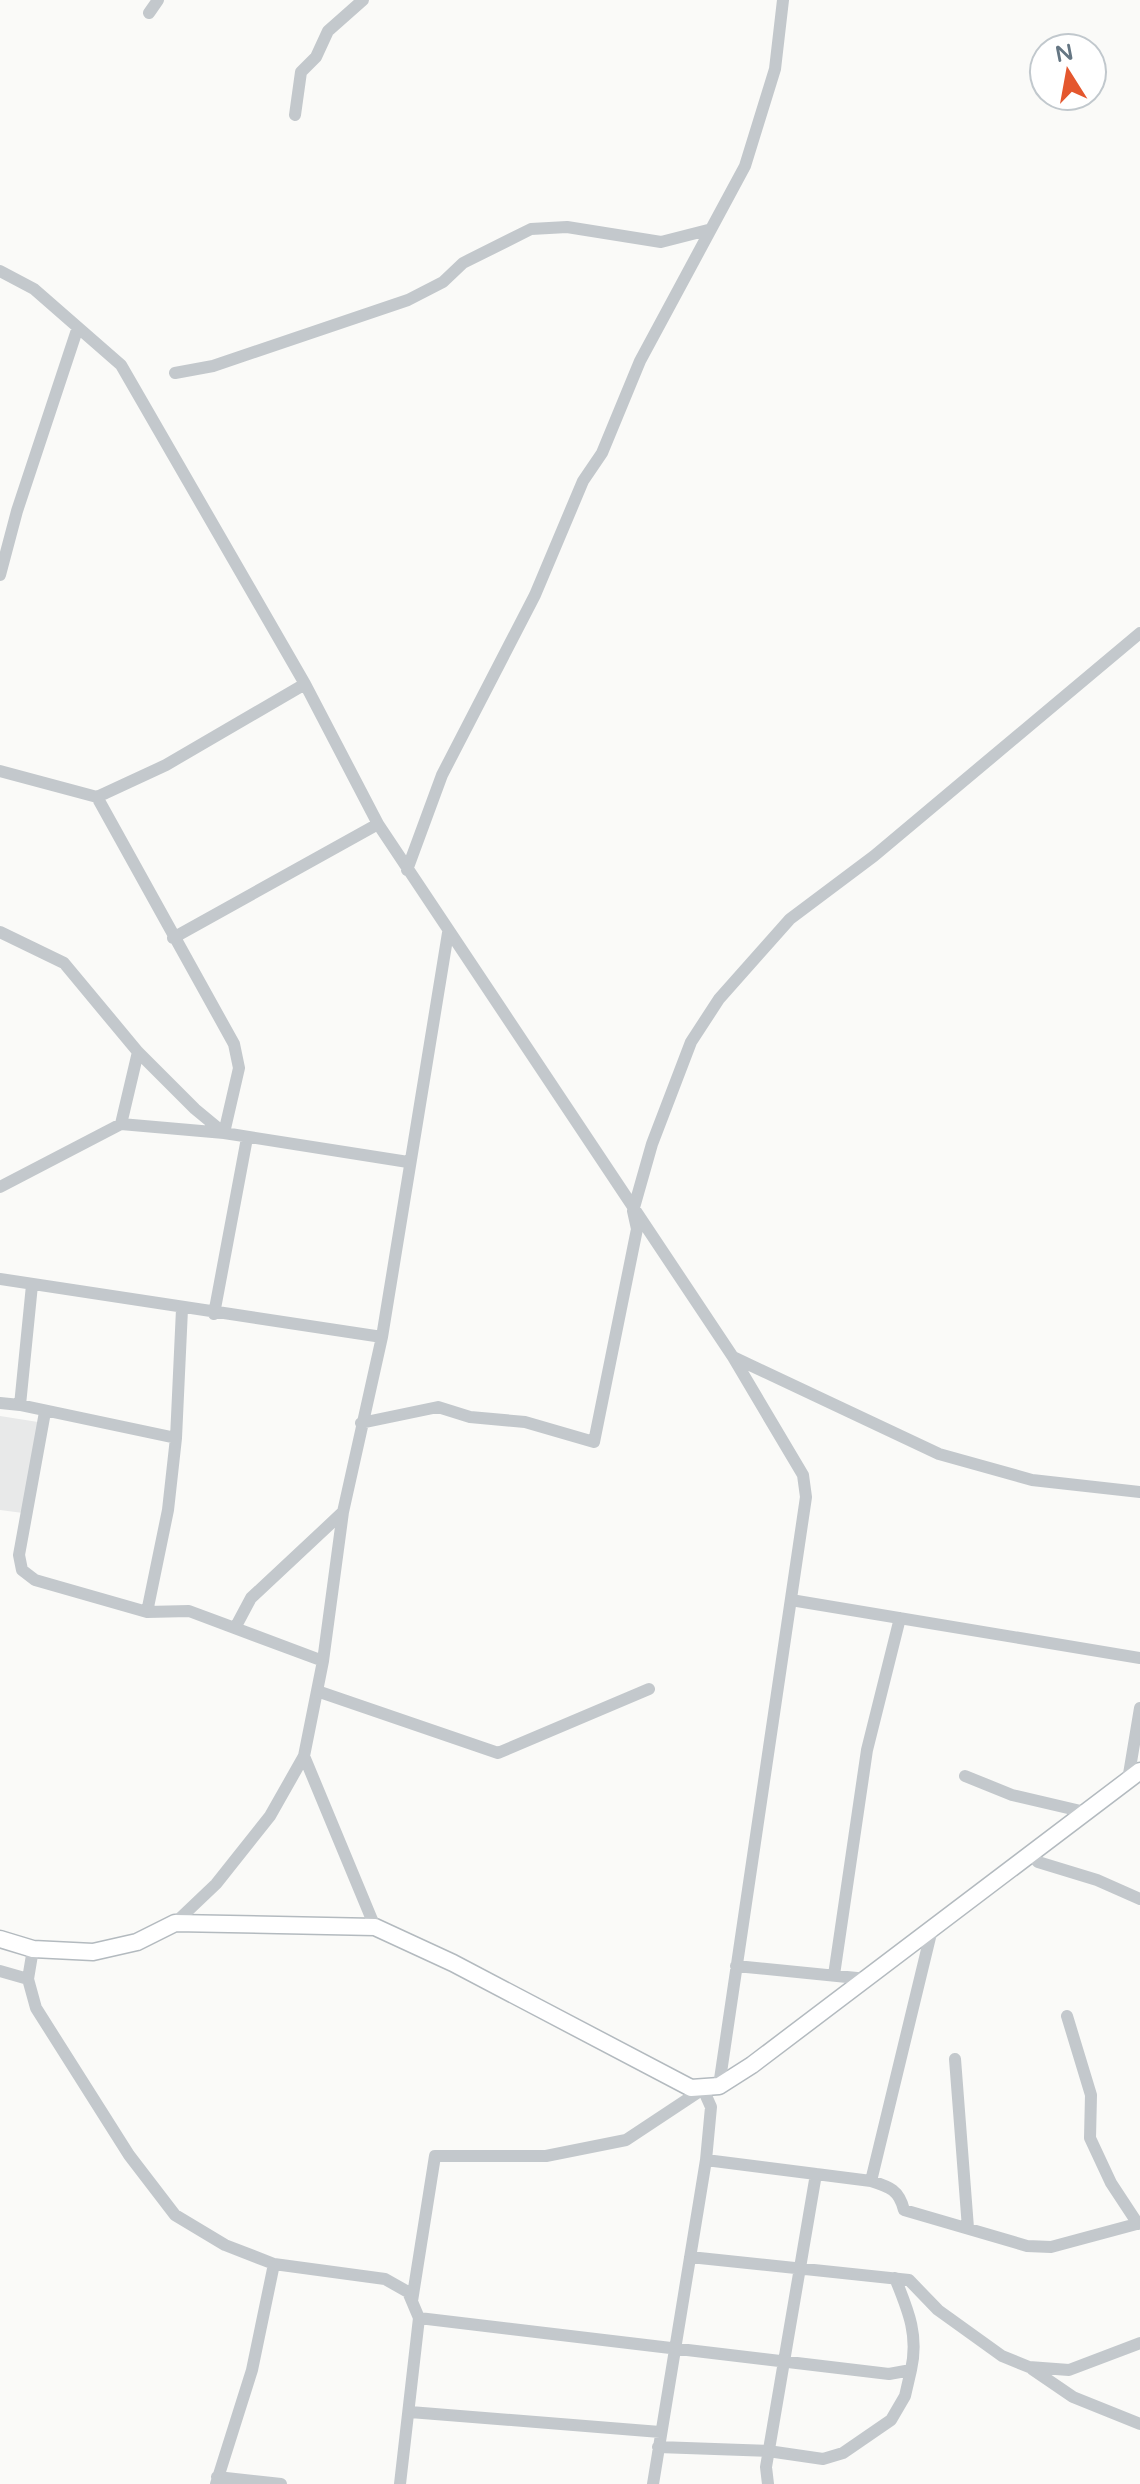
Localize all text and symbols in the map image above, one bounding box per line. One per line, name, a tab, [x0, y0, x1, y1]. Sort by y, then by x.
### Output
north arrow	[1028, 32, 1108, 112]
text: N	[1053, 39, 1076, 68]

